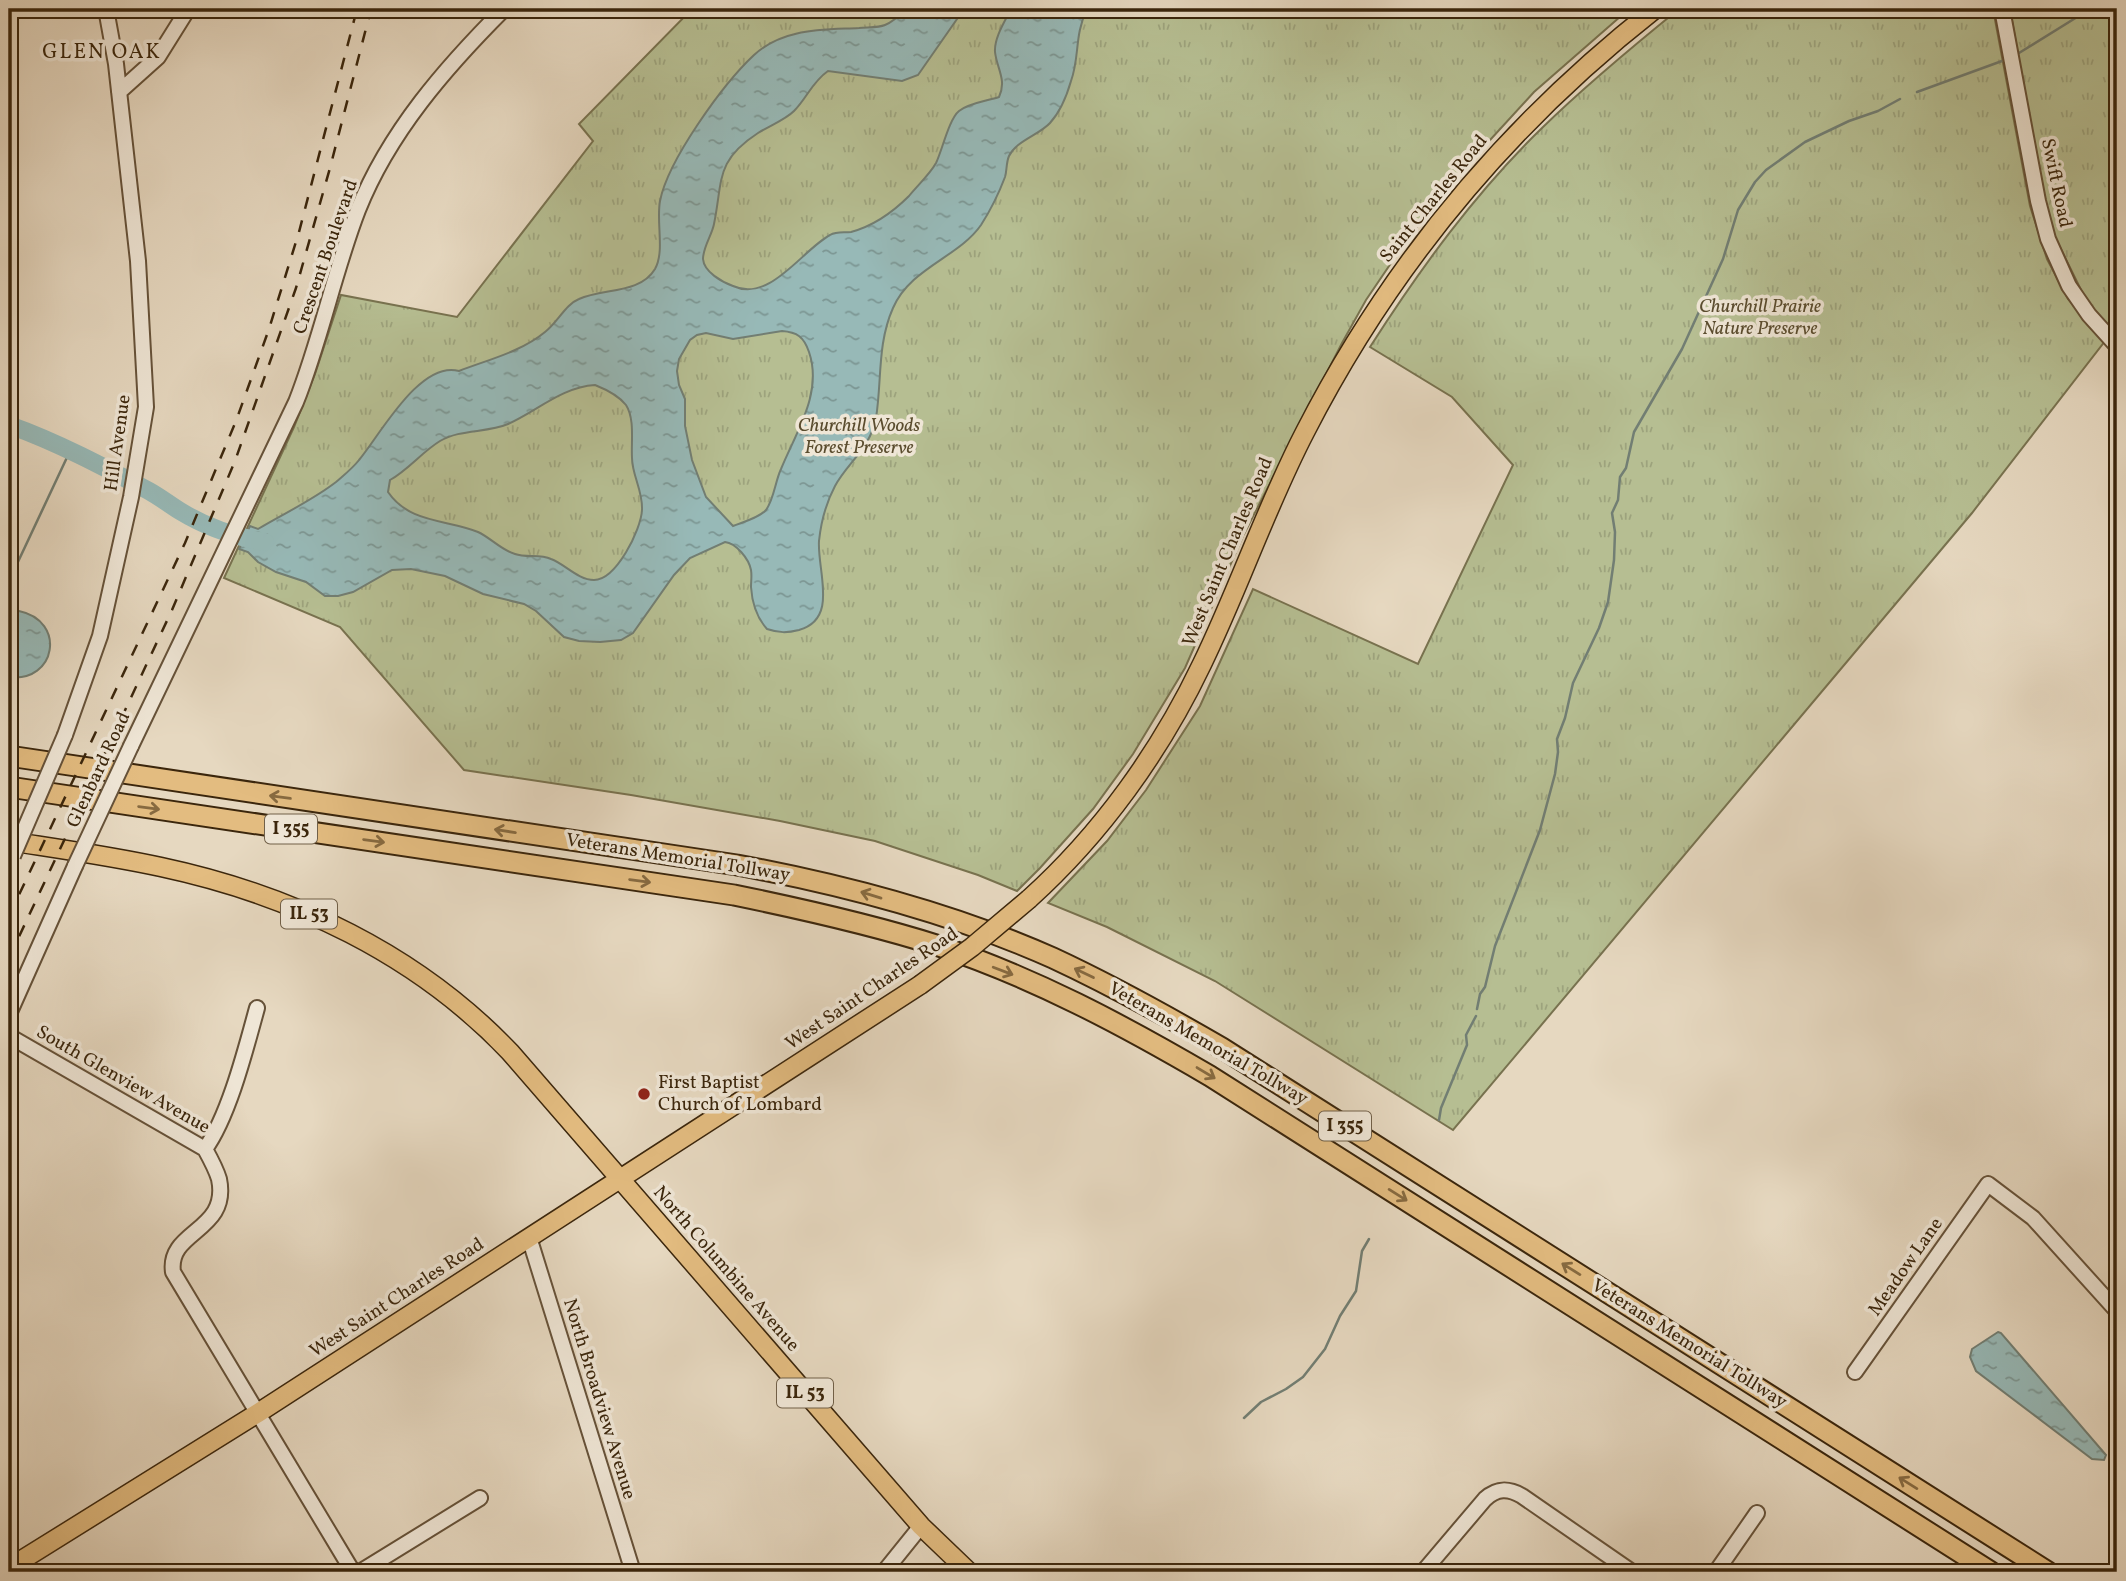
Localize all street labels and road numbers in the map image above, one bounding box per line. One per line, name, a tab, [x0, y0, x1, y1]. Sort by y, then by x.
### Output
street label: Saint Charles Road	[1374, 129, 1494, 269]
street label: Swift Road	[2034, 136, 2078, 230]
street label: Crescent Boulevard	[287, 176, 365, 338]
street label: Hill Avenue	[98, 393, 138, 493]
street label: West Saint Charles Road	[1176, 453, 1280, 651]
street label: Glenbard Road	[61, 708, 137, 832]
road number: I 355	[265, 814, 317, 844]
street label: Veterans Memorial Tollway	[564, 827, 792, 889]
road number: IL 53	[281, 900, 337, 929]
street label: West Saint Charles Road	[780, 921, 964, 1057]
street label: Veterans Memorial Tollway	[1103, 976, 1313, 1112]
street label: South Glenview Avenue	[31, 1020, 215, 1140]
road number: I 355	[1319, 1112, 1371, 1140]
street label: North Columbine Avenue	[647, 1181, 805, 1357]
street label: Meadow Lane	[1862, 1213, 1950, 1321]
street label: West Saint Charles Road	[305, 1232, 489, 1364]
street label: Veterans Memorial Tollway	[1586, 1273, 1792, 1415]
street label: North Broadview Avenue	[556, 1295, 642, 1503]
road number: IL 53	[777, 1378, 833, 1408]

